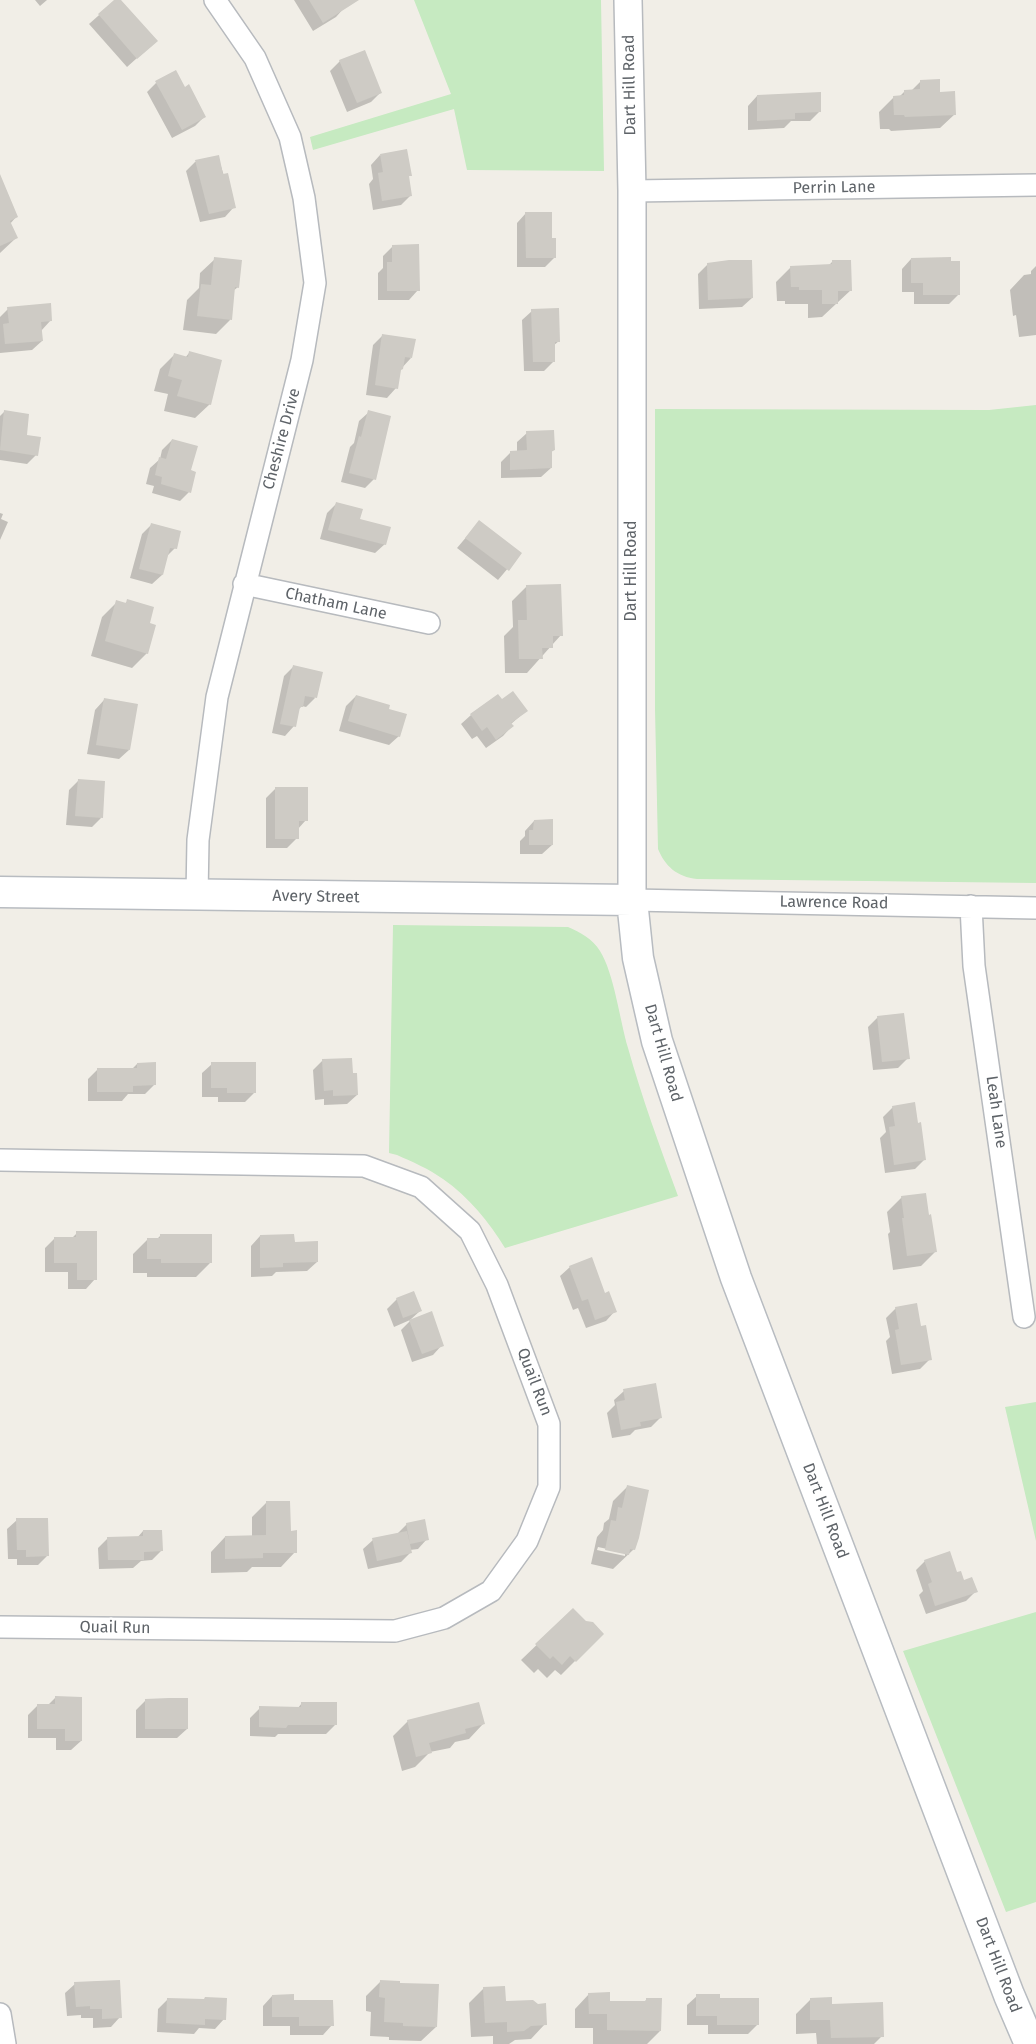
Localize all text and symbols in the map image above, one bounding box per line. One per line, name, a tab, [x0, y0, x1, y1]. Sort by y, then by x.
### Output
street label: Dart Hill Road	[620, 34, 640, 136]
street label: Perrin Lane	[793, 178, 875, 198]
street label: Cheshire Drive	[259, 386, 305, 492]
street label: Dart Hill Road	[622, 521, 642, 621]
street label: Chatham Lane	[283, 584, 389, 624]
street label: Avery Street	[272, 887, 360, 907]
street label: Lawrence Road	[779, 892, 889, 914]
street label: Dart Hill Road	[640, 1002, 686, 1104]
street label: Leah Lane	[981, 1074, 1011, 1150]
street label: Quail Run	[512, 1345, 556, 1419]
street label: Dart Hill Road	[798, 1460, 852, 1562]
street label: Quail Run	[79, 1618, 151, 1638]
street label: Dart Hill Road	[971, 1914, 1025, 2016]

